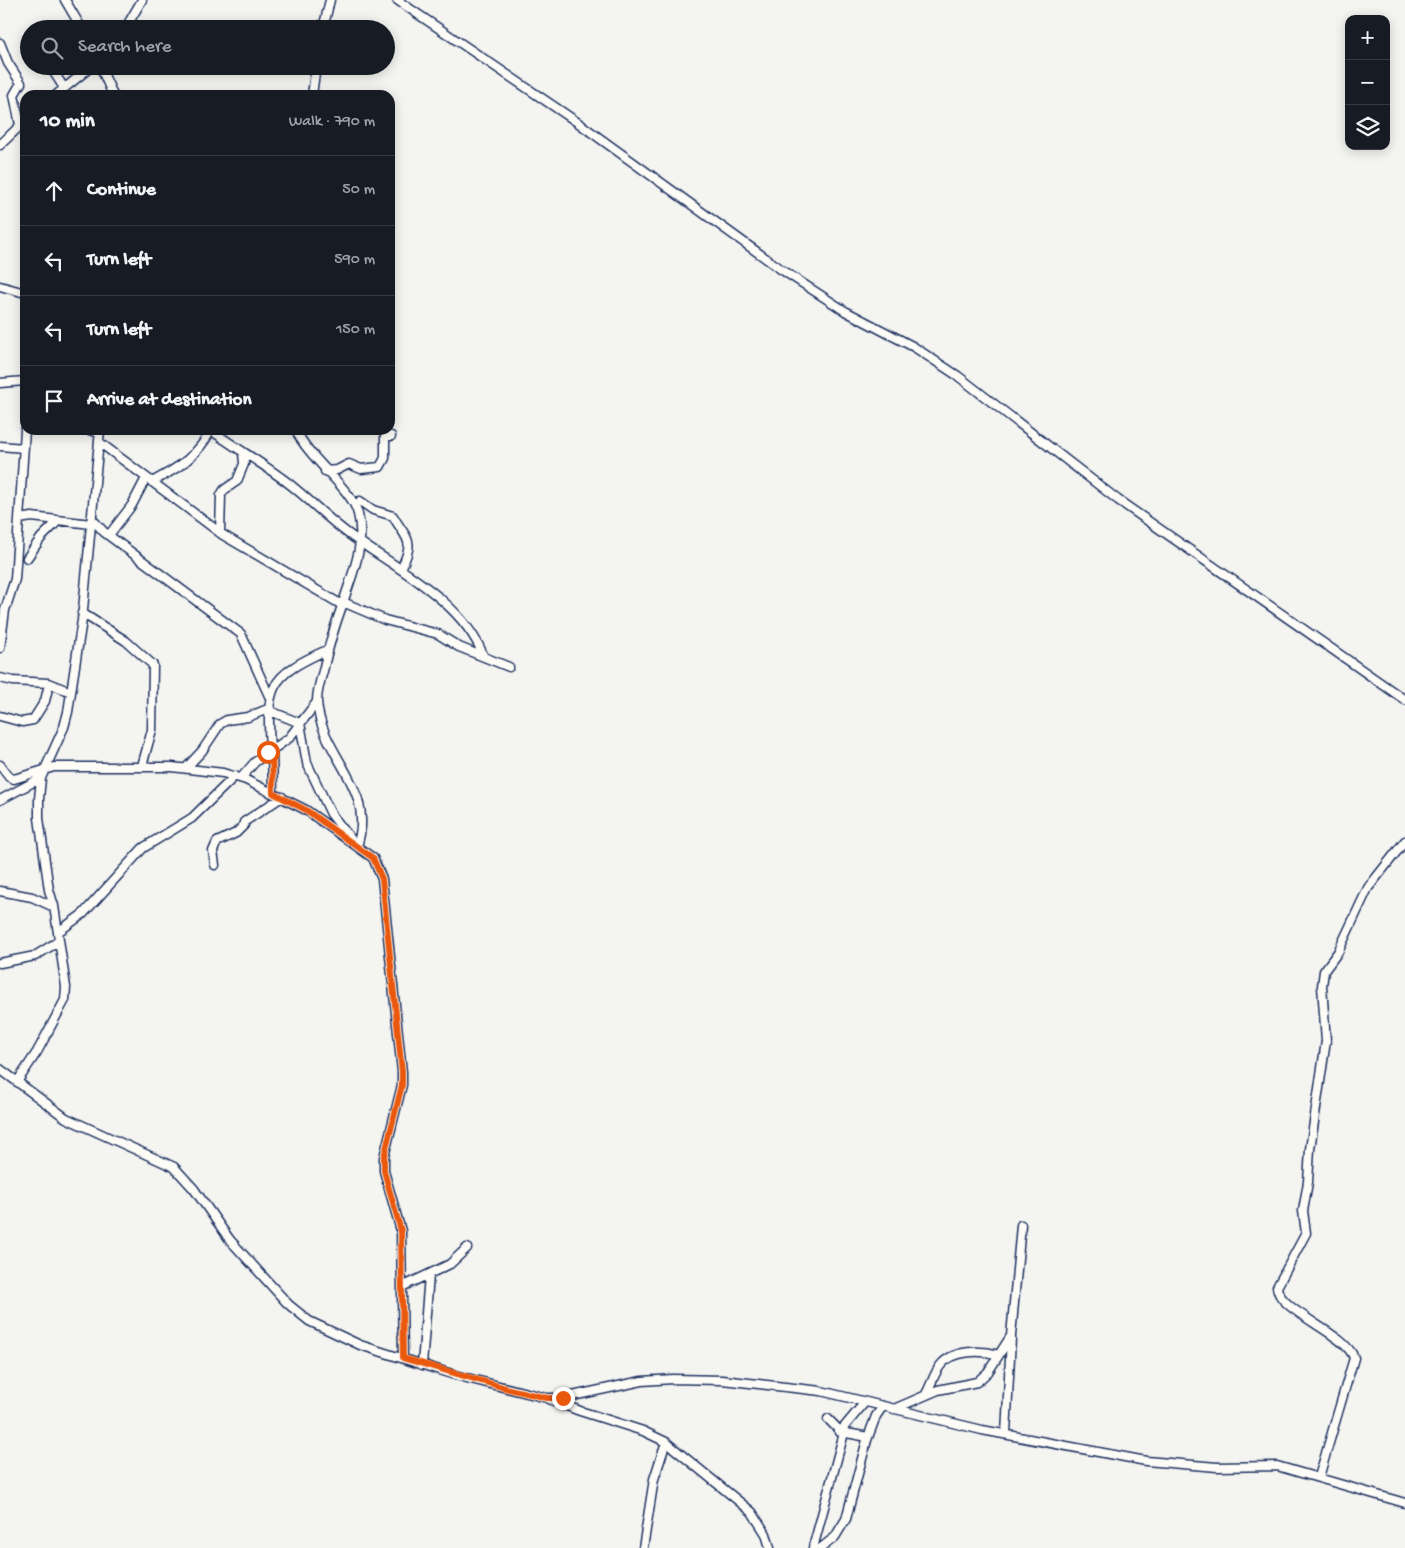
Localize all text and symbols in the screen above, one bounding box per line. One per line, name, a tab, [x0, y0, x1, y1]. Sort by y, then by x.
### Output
map controls	[1345, 15, 1390, 150]
button: +	[1345, 15, 1390, 60]
search box	[20, 20, 395, 75]
icon: search	[38, 34, 66, 62]
text: Search here	[78, 36, 172, 59]
button: −	[1345, 60, 1390, 105]
button: layers	[1345, 105, 1390, 150]
text: 10 min	[40, 110, 95, 135]
text: Walk · 790 m	[289, 113, 375, 132]
icon: ahead	[40, 177, 68, 205]
text: Continue	[87, 179, 156, 202]
text: 50 m	[342, 181, 375, 200]
icon: left	[40, 247, 68, 275]
text: Turn left	[87, 249, 151, 272]
text: 590 m	[334, 251, 375, 270]
icon: left	[40, 317, 68, 345]
text: Turn left	[87, 319, 151, 342]
text: 150 m	[336, 321, 375, 340]
icon: arrive	[40, 387, 68, 415]
text: Arrive at destination	[87, 389, 251, 412]
route start	[257, 741, 280, 764]
route end	[552, 1387, 575, 1410]

